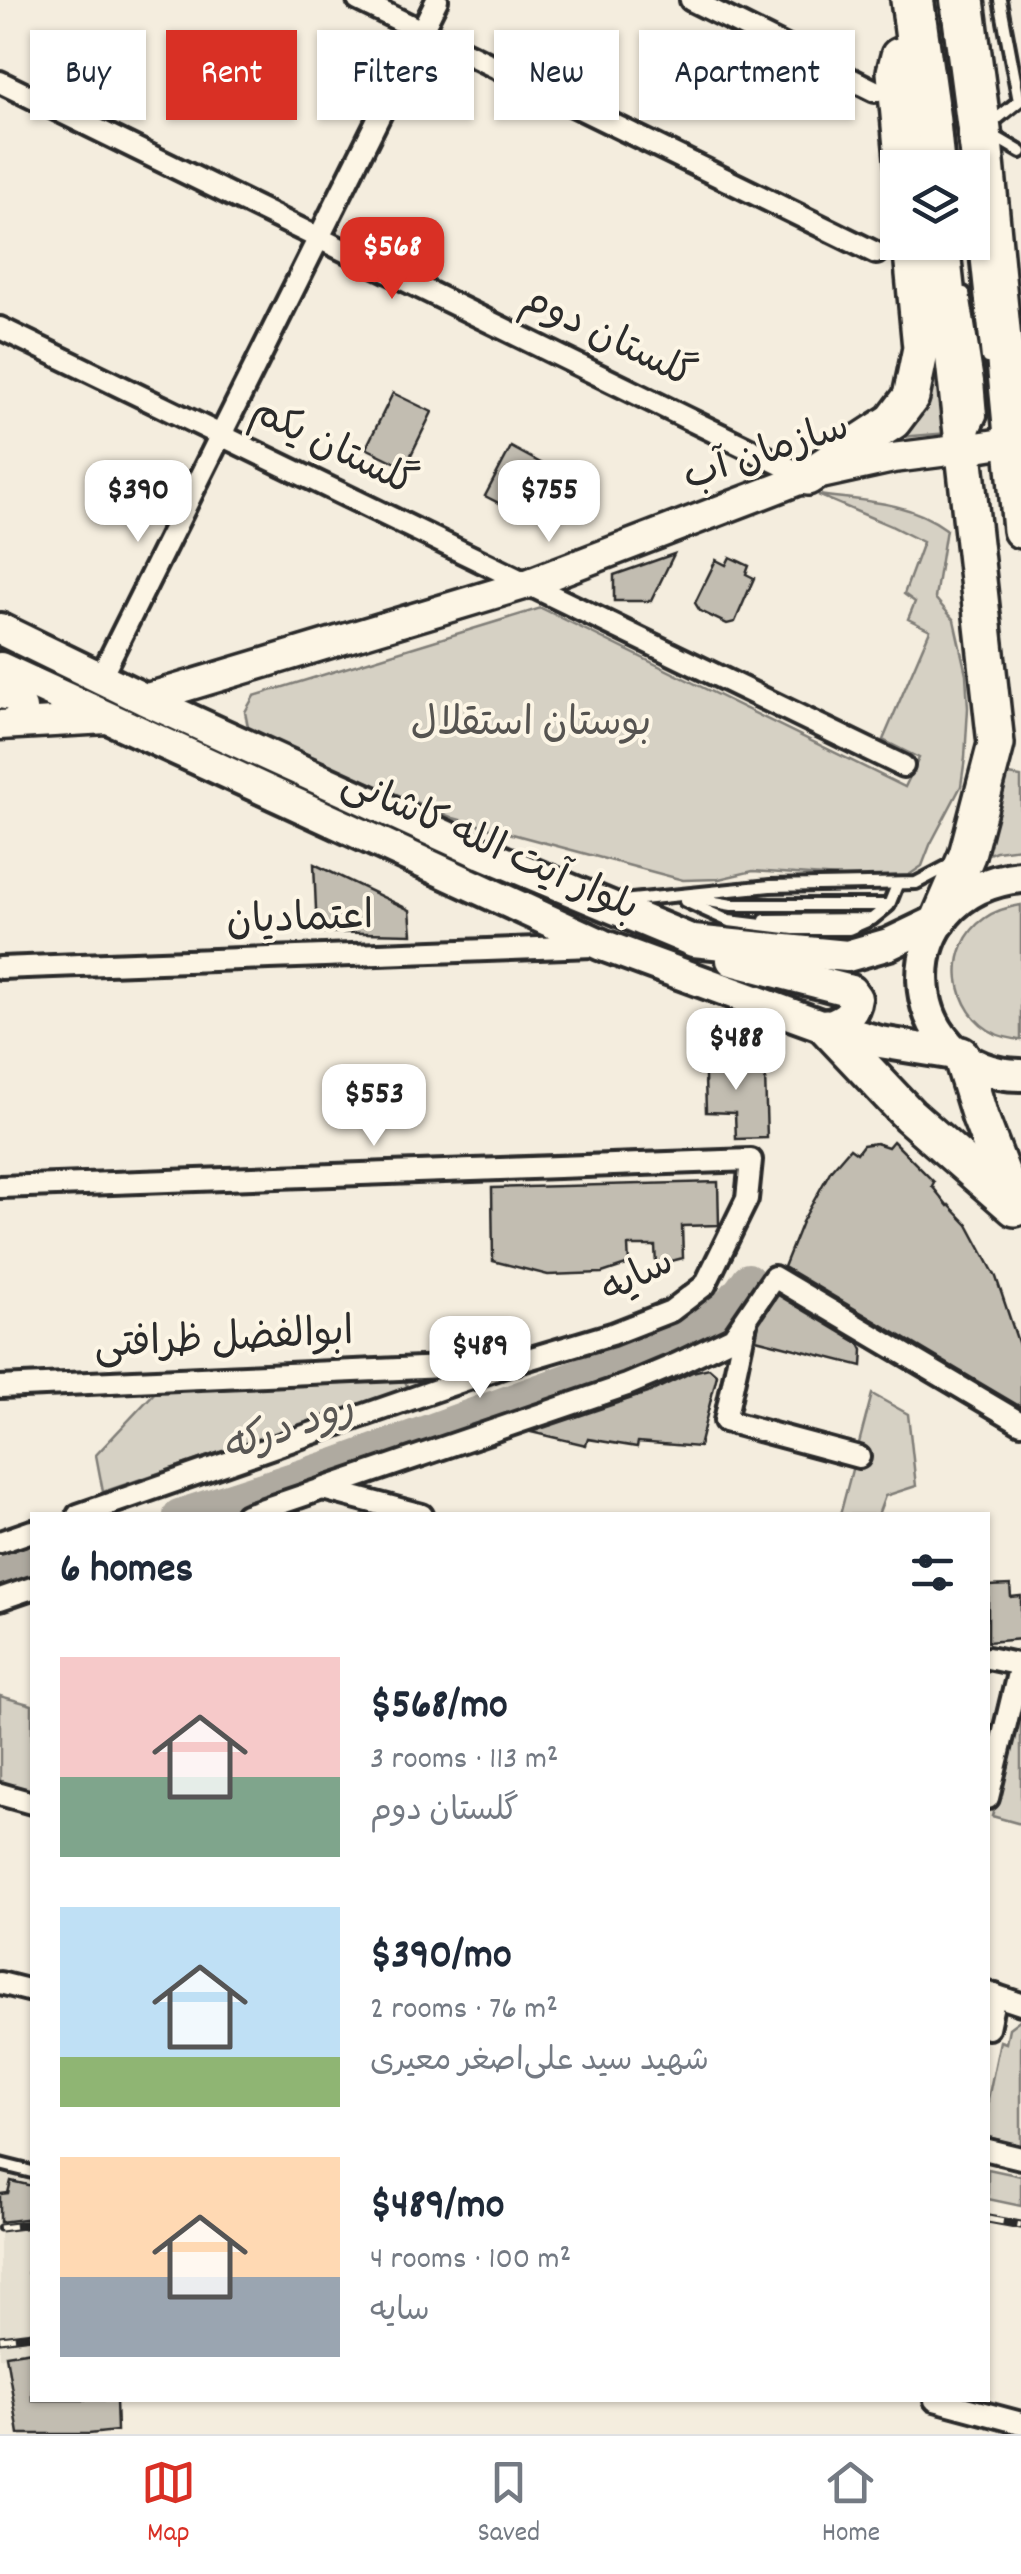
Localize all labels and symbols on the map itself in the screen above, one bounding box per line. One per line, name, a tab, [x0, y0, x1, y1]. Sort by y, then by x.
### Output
pin: $568	[333, 217, 451, 302]
street label: گلستان دوم	[511, 274, 703, 406]
street label: گلستان یکم	[240, 385, 424, 515]
street label: سازمان آب	[677, 401, 857, 509]
pin: $390	[79, 460, 197, 545]
pin: $755	[490, 460, 608, 545]
park label: بوستان استقلال	[411, 698, 651, 755]
street label: بلوار آیت الله کاشانی	[331, 757, 647, 939]
street label: اعتمادیان	[226, 891, 374, 953]
pin: $488	[677, 1008, 795, 1093]
pin: $553	[315, 1064, 433, 1149]
street label: سایه	[593, 1237, 685, 1321]
street label: ابوالفضل ظرافتی	[93, 1307, 355, 1377]
pin: $489	[421, 1316, 539, 1401]
water label: رود درکه	[215, 1381, 363, 1481]

